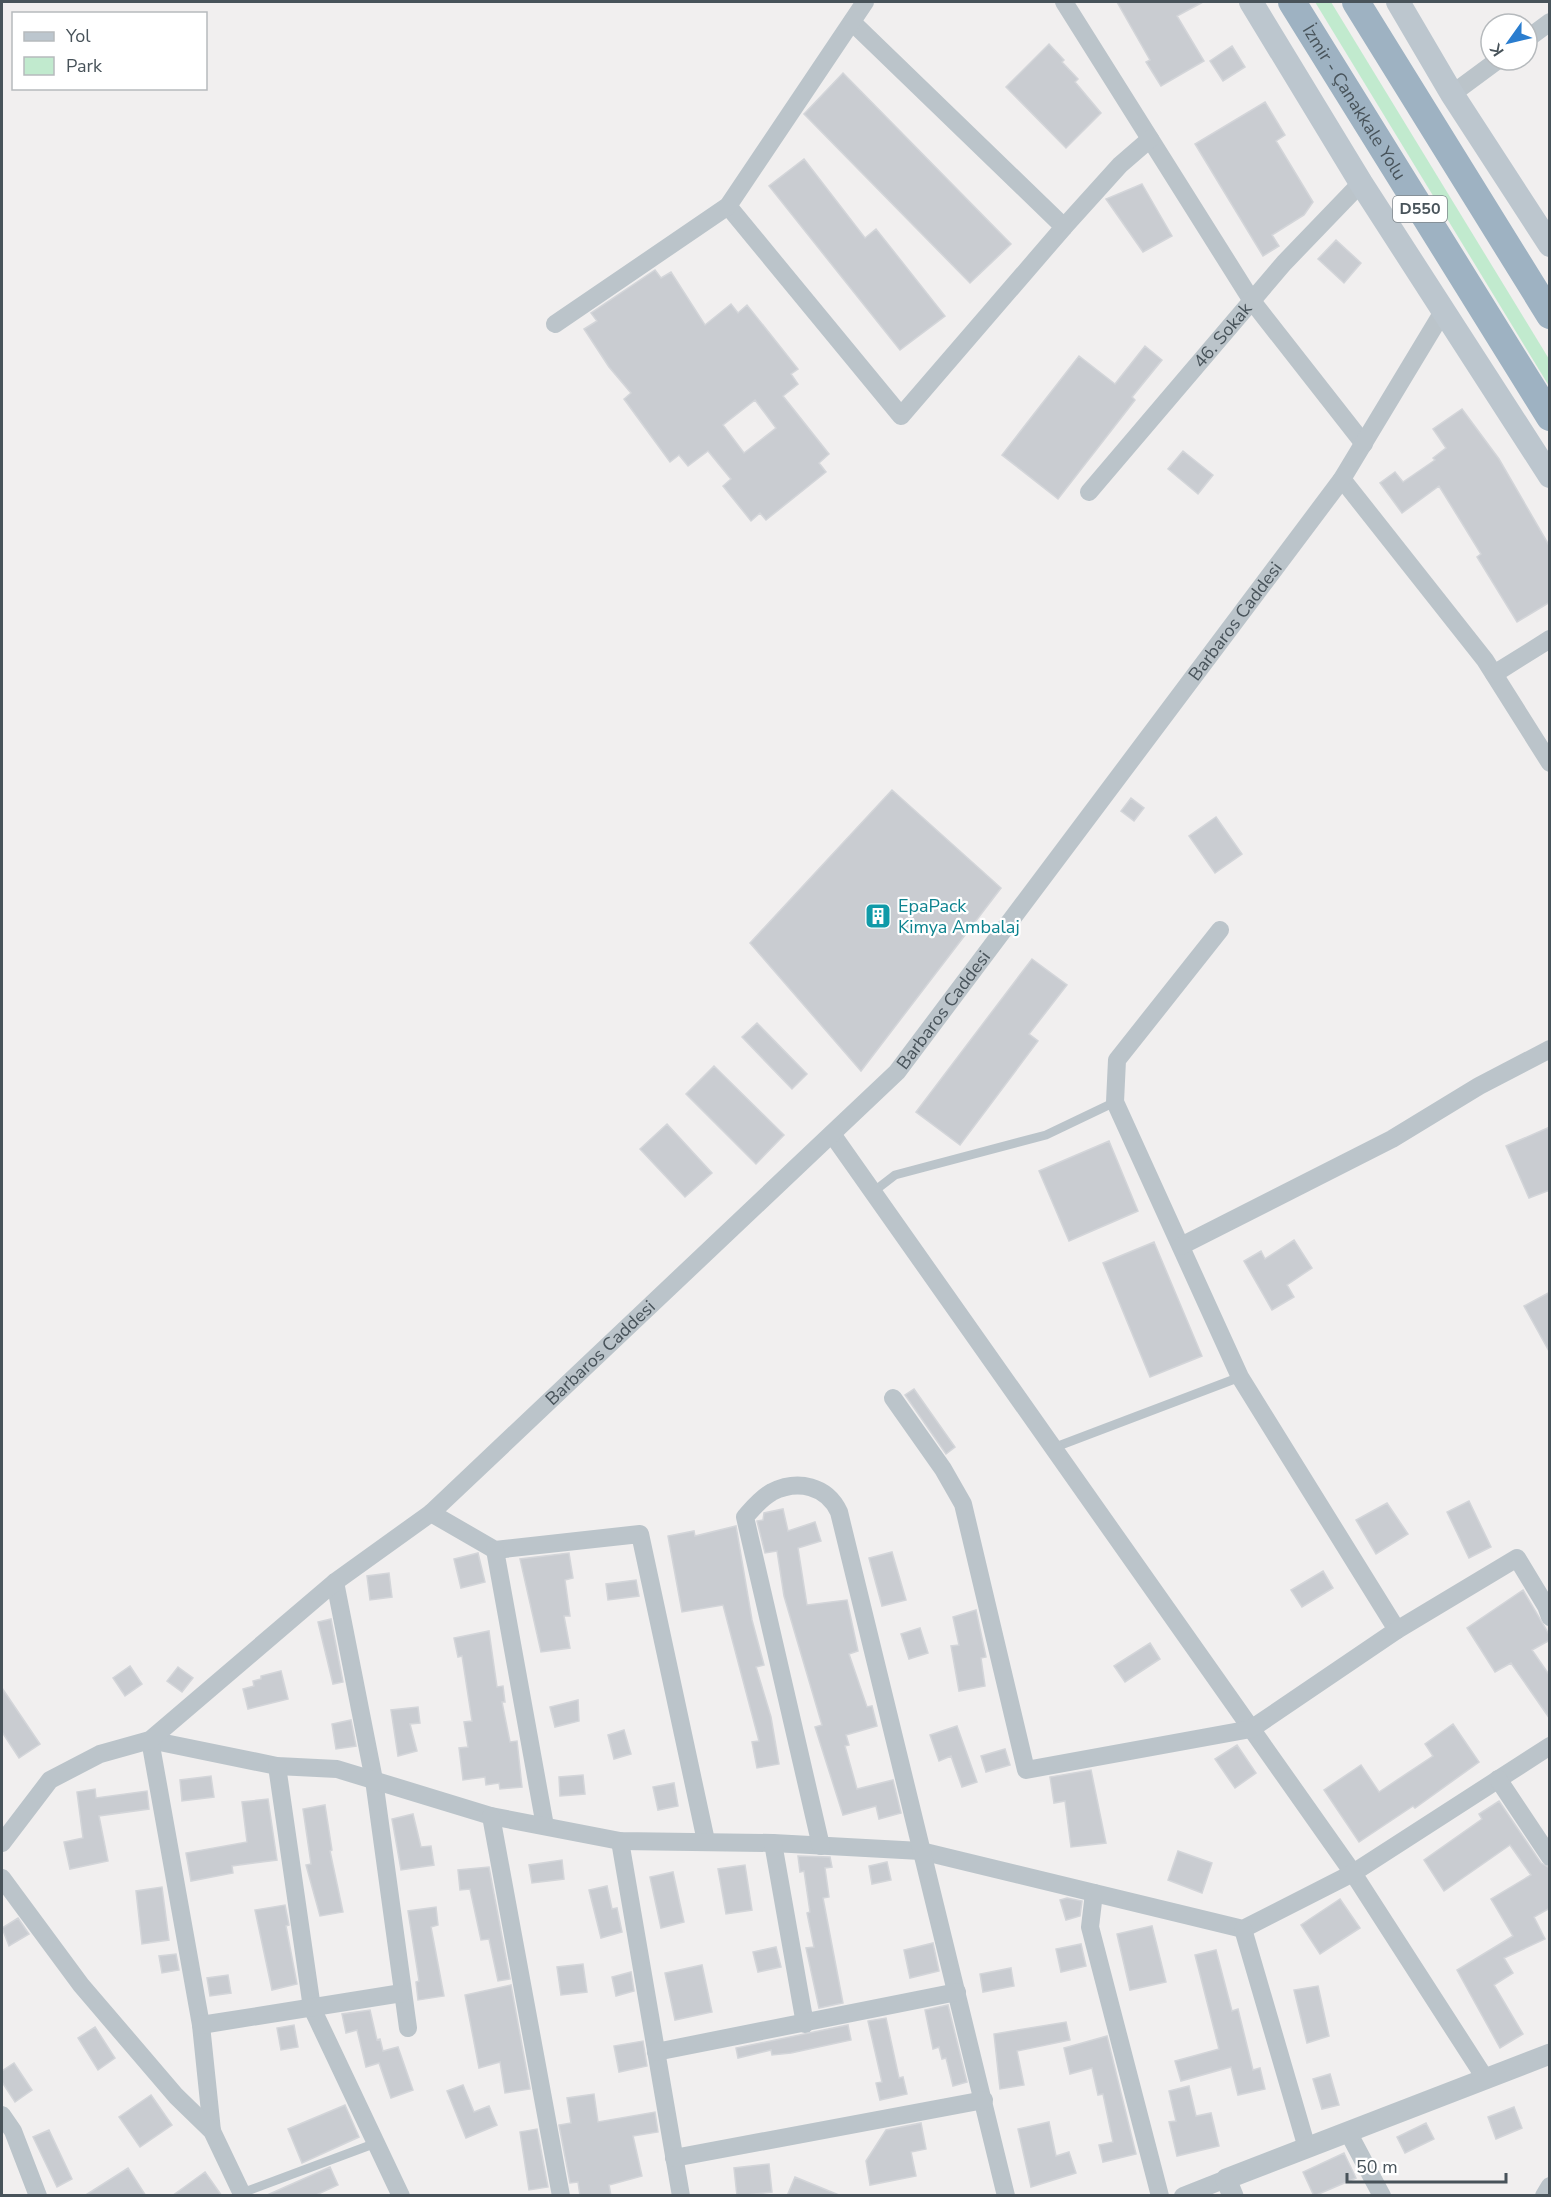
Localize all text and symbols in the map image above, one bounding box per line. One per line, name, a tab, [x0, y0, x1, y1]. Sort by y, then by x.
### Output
legend	[12, 12, 207, 90]
north arrow	[1479, 12, 1539, 72]
street label: İzmir - Çanakkale Yolu	[1297, 20, 1412, 184]
text: Yol	[65, 24, 91, 48]
text: K	[1485, 38, 1509, 60]
text: Park	[66, 54, 103, 78]
road number: D550	[1393, 196, 1447, 222]
street label: 46. Sokak	[1188, 297, 1258, 373]
street label: Barbaros Caddesi	[1183, 557, 1288, 686]
place label: EpaPack Kimya Ambalaj	[898, 894, 1020, 939]
building icon: EpaPack Kimya Ambalaj	[863, 901, 893, 931]
street label: Barbaros Caddesi	[891, 946, 996, 1074]
street label: Barbaros Caddesi	[540, 1295, 660, 1411]
scale bar	[1347, 2146, 1506, 2184]
text: 50 m	[1356, 2155, 1398, 2179]

